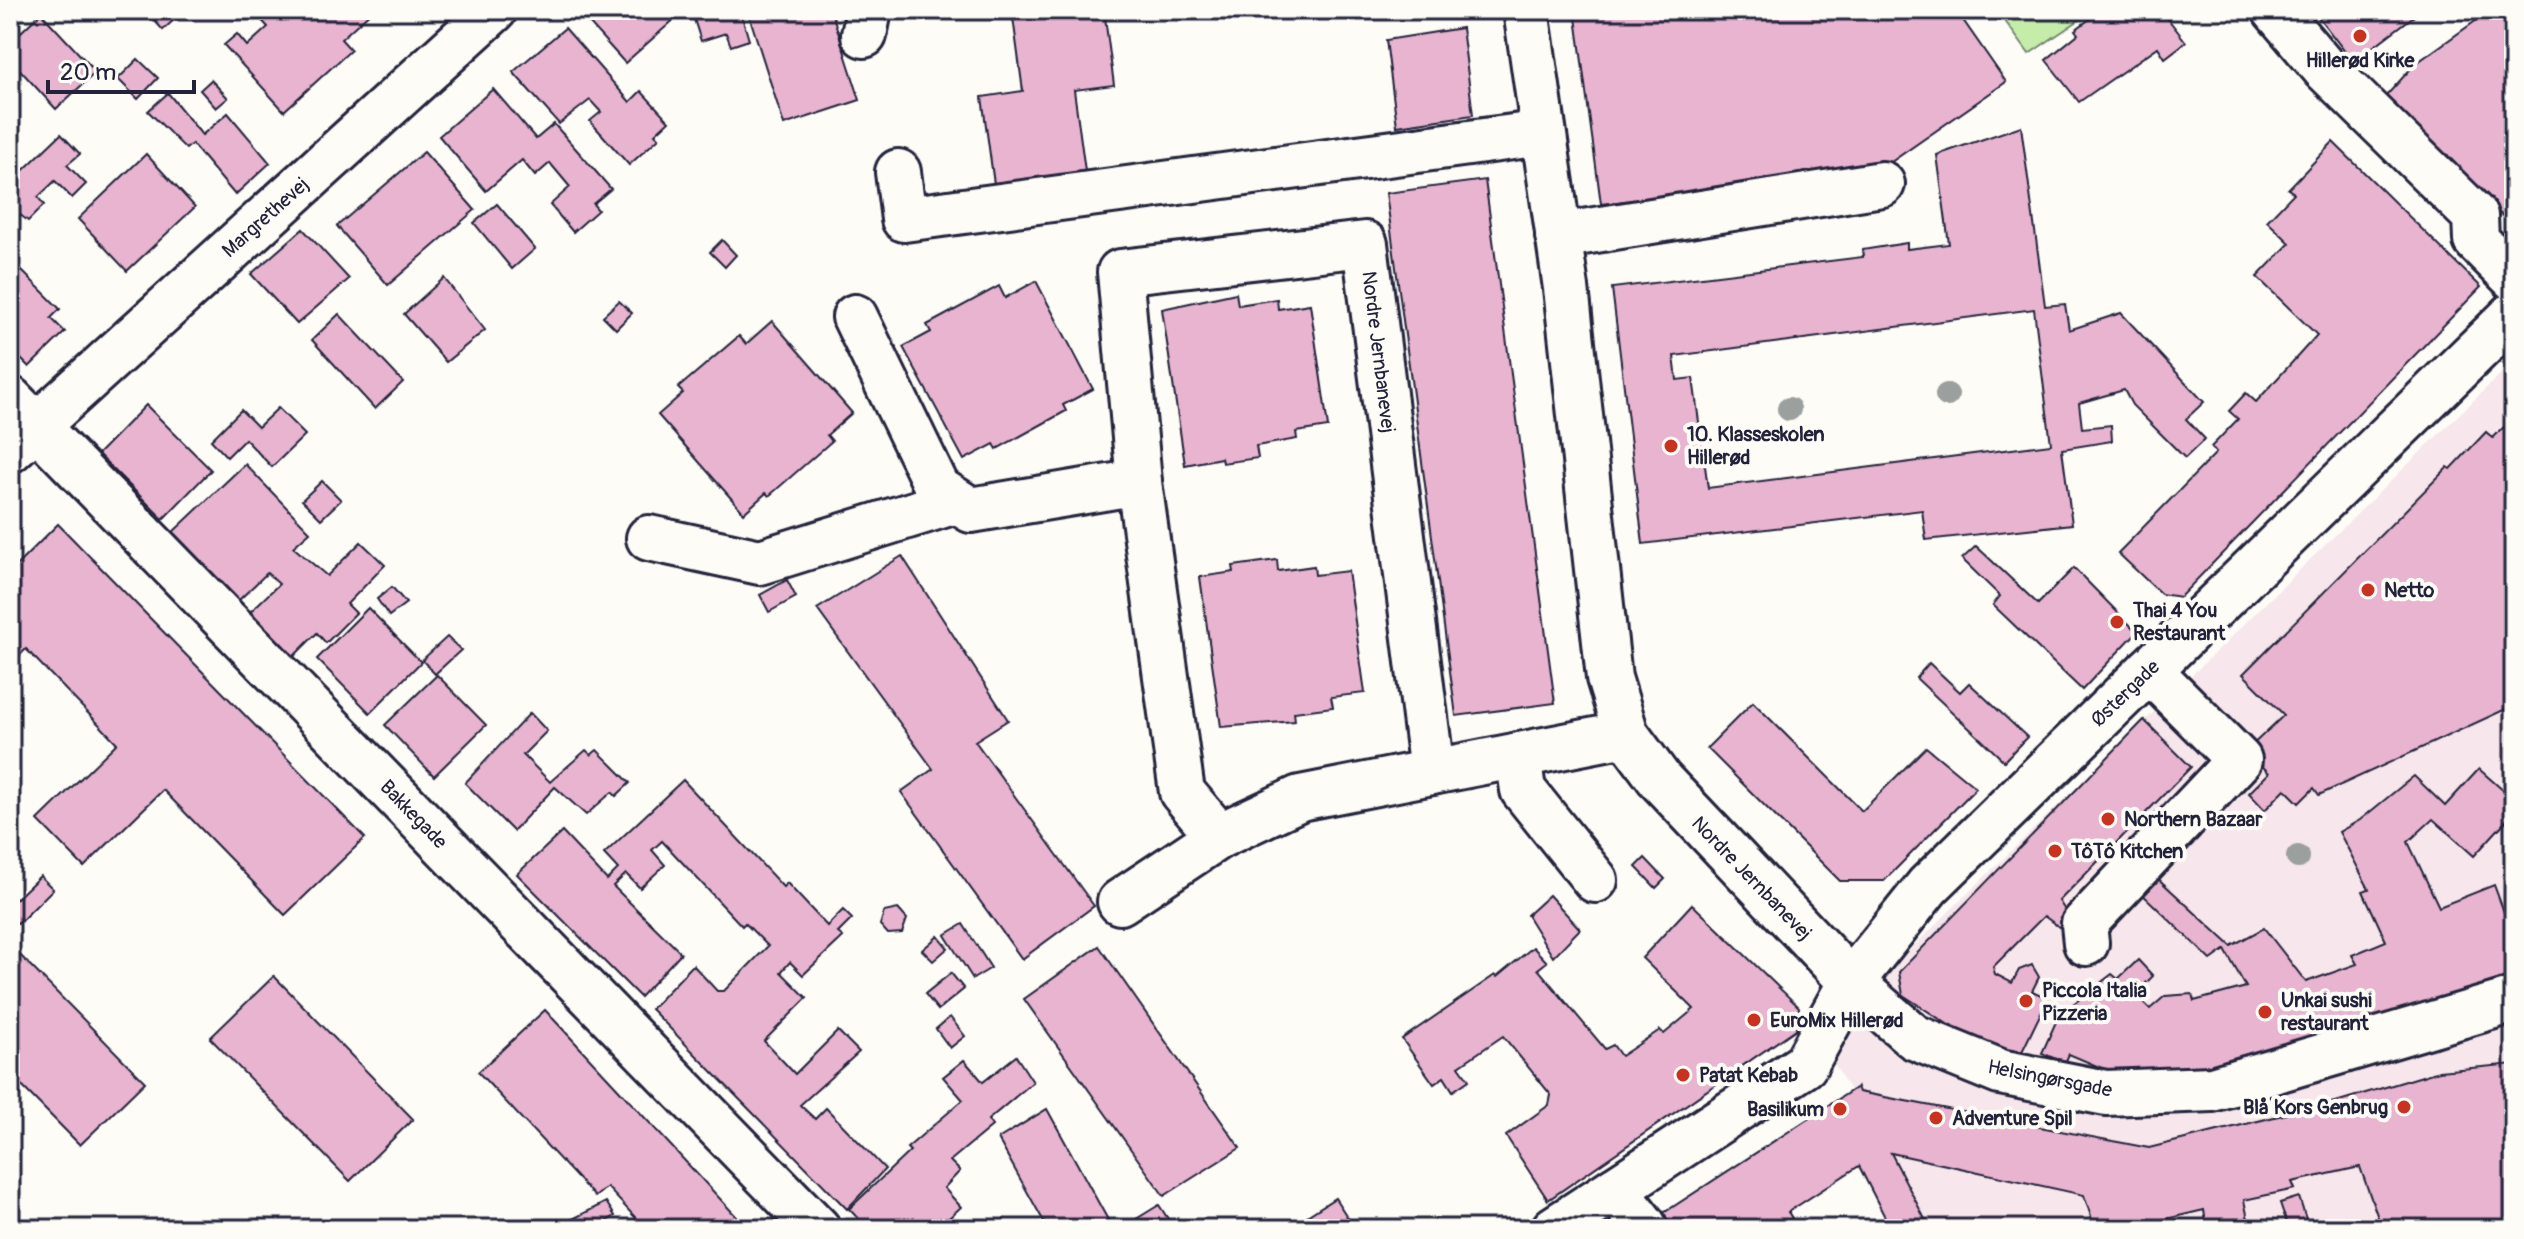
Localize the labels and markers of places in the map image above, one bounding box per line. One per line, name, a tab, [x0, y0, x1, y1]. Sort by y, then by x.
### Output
marker: Hillerød Kirke	[2351, 27, 2369, 45]
place label: Hillerød Kirke	[2306, 48, 2415, 73]
place label: 10. Klasseskolen Hillerød	[1687, 422, 1825, 470]
marker: 10. Klasseskolen Hillerød	[1662, 437, 1680, 455]
place label: Netto	[2384, 578, 2435, 603]
marker: Netto	[2359, 581, 2377, 599]
place label: Thai 4 You Restaurant	[2132, 598, 2226, 646]
marker: Thai 4 You Restaurant	[2108, 613, 2126, 631]
place label: Northern Bazaar	[2124, 807, 2263, 832]
marker: Northern Bazaar	[2099, 810, 2117, 828]
place label: TôTô Kitchen	[2070, 839, 2183, 864]
marker: TôTô Kitchen	[2046, 842, 2064, 860]
place label: Piccola Italia Pizzeria	[2042, 978, 2147, 1026]
place label: Unkai sushi restaurant	[2281, 988, 2372, 1036]
marker: Piccola Italia Pizzeria	[2017, 992, 2035, 1010]
marker: Unkai sushi restaurant	[2256, 1003, 2274, 1021]
place label: EuroMix Hillerød	[1770, 1008, 1904, 1033]
marker: EuroMix Hillerød	[1745, 1011, 1763, 1029]
place label: Patat Kebab	[1699, 1063, 1798, 1088]
marker: Patat Kebab	[1674, 1066, 1692, 1084]
place label: Blå Kors Genbrug	[2243, 1095, 2388, 1120]
place label: Basilikum	[1747, 1097, 1824, 1122]
marker: Blå Kors Genbrug	[2395, 1098, 2413, 1116]
marker: Basilikum	[1831, 1100, 1849, 1118]
place label: Adventure Spil	[1952, 1106, 2073, 1131]
marker: Adventure Spil	[1927, 1109, 1945, 1127]

